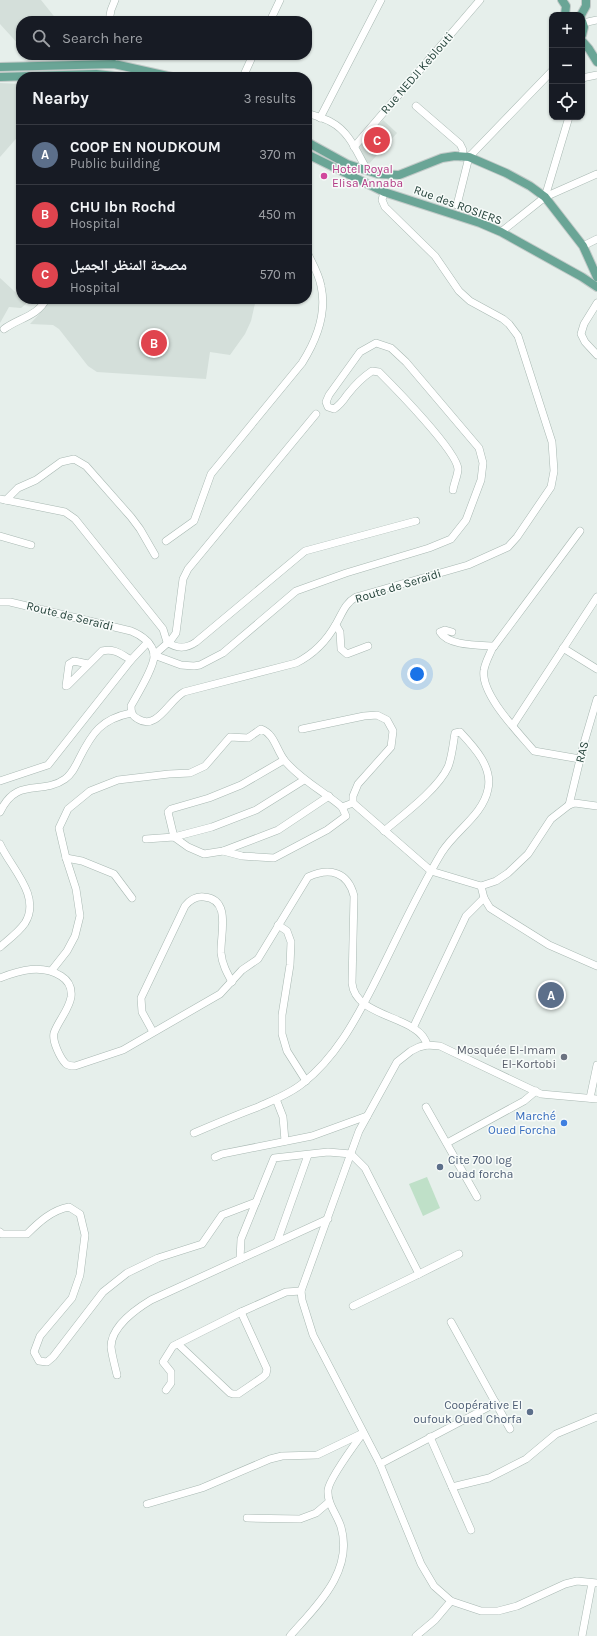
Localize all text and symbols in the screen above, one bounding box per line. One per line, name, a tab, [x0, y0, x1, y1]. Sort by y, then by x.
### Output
map controls	[549, 12, 585, 120]
button: +	[549, 12, 585, 48]
search box	[16, 16, 312, 60]
icon: search	[30, 27, 52, 49]
text: Search here	[62, 29, 143, 47]
street label: Rue NEDJI Keblouti	[378, 29, 456, 117]
button: −	[549, 48, 585, 84]
button: locate	[549, 84, 585, 120]
text: Nearby	[32, 88, 89, 108]
text: 3 results	[244, 91, 296, 106]
pin: C	[364, 125, 390, 155]
text: COOP EN NOUDKOUM	[70, 138, 221, 156]
text: A	[41, 147, 49, 162]
text: 370 m	[259, 147, 296, 162]
text: Public building	[70, 156, 160, 171]
place label: Hotel Royal Elisa Annaba	[332, 162, 403, 190]
marker: Hotel Royal Elisa Annaba	[319, 171, 329, 181]
street label: Rue des ROSIERS	[412, 182, 504, 228]
text: CHU Ibn Rochd	[70, 198, 176, 216]
text: B	[41, 207, 49, 222]
text: 450 m	[258, 207, 296, 222]
text: Hospital	[70, 216, 120, 231]
text: مصحة المنظر الجميل	[70, 256, 187, 274]
text: C	[41, 267, 49, 282]
text: 570 m	[260, 267, 296, 282]
text: Hospital	[70, 280, 120, 295]
pin: B	[141, 328, 167, 358]
street label: Route de Seraïdi	[353, 566, 443, 606]
street label: Route de Seraïdi	[25, 598, 115, 634]
your location	[407, 664, 427, 684]
street label: RAS	[573, 740, 591, 764]
pin: A	[538, 980, 564, 1010]
place label: Mosquée El-Imam El-Kortobi	[457, 1043, 556, 1071]
marker: Mosquée El-Imam El-Kortobi	[559, 1052, 569, 1062]
place label: Marché Oued Forcha	[488, 1109, 556, 1137]
marker: Marché Oued Forcha	[559, 1118, 569, 1128]
place label: Cite 700 log ouad forcha	[448, 1153, 513, 1181]
marker: Cite 700 log ouad forcha	[435, 1162, 445, 1172]
place label: Coopérative El oufouk Oued Chorfa	[413, 1398, 522, 1426]
marker: Coopérative El oufouk Oued Chorfa	[525, 1407, 535, 1417]

